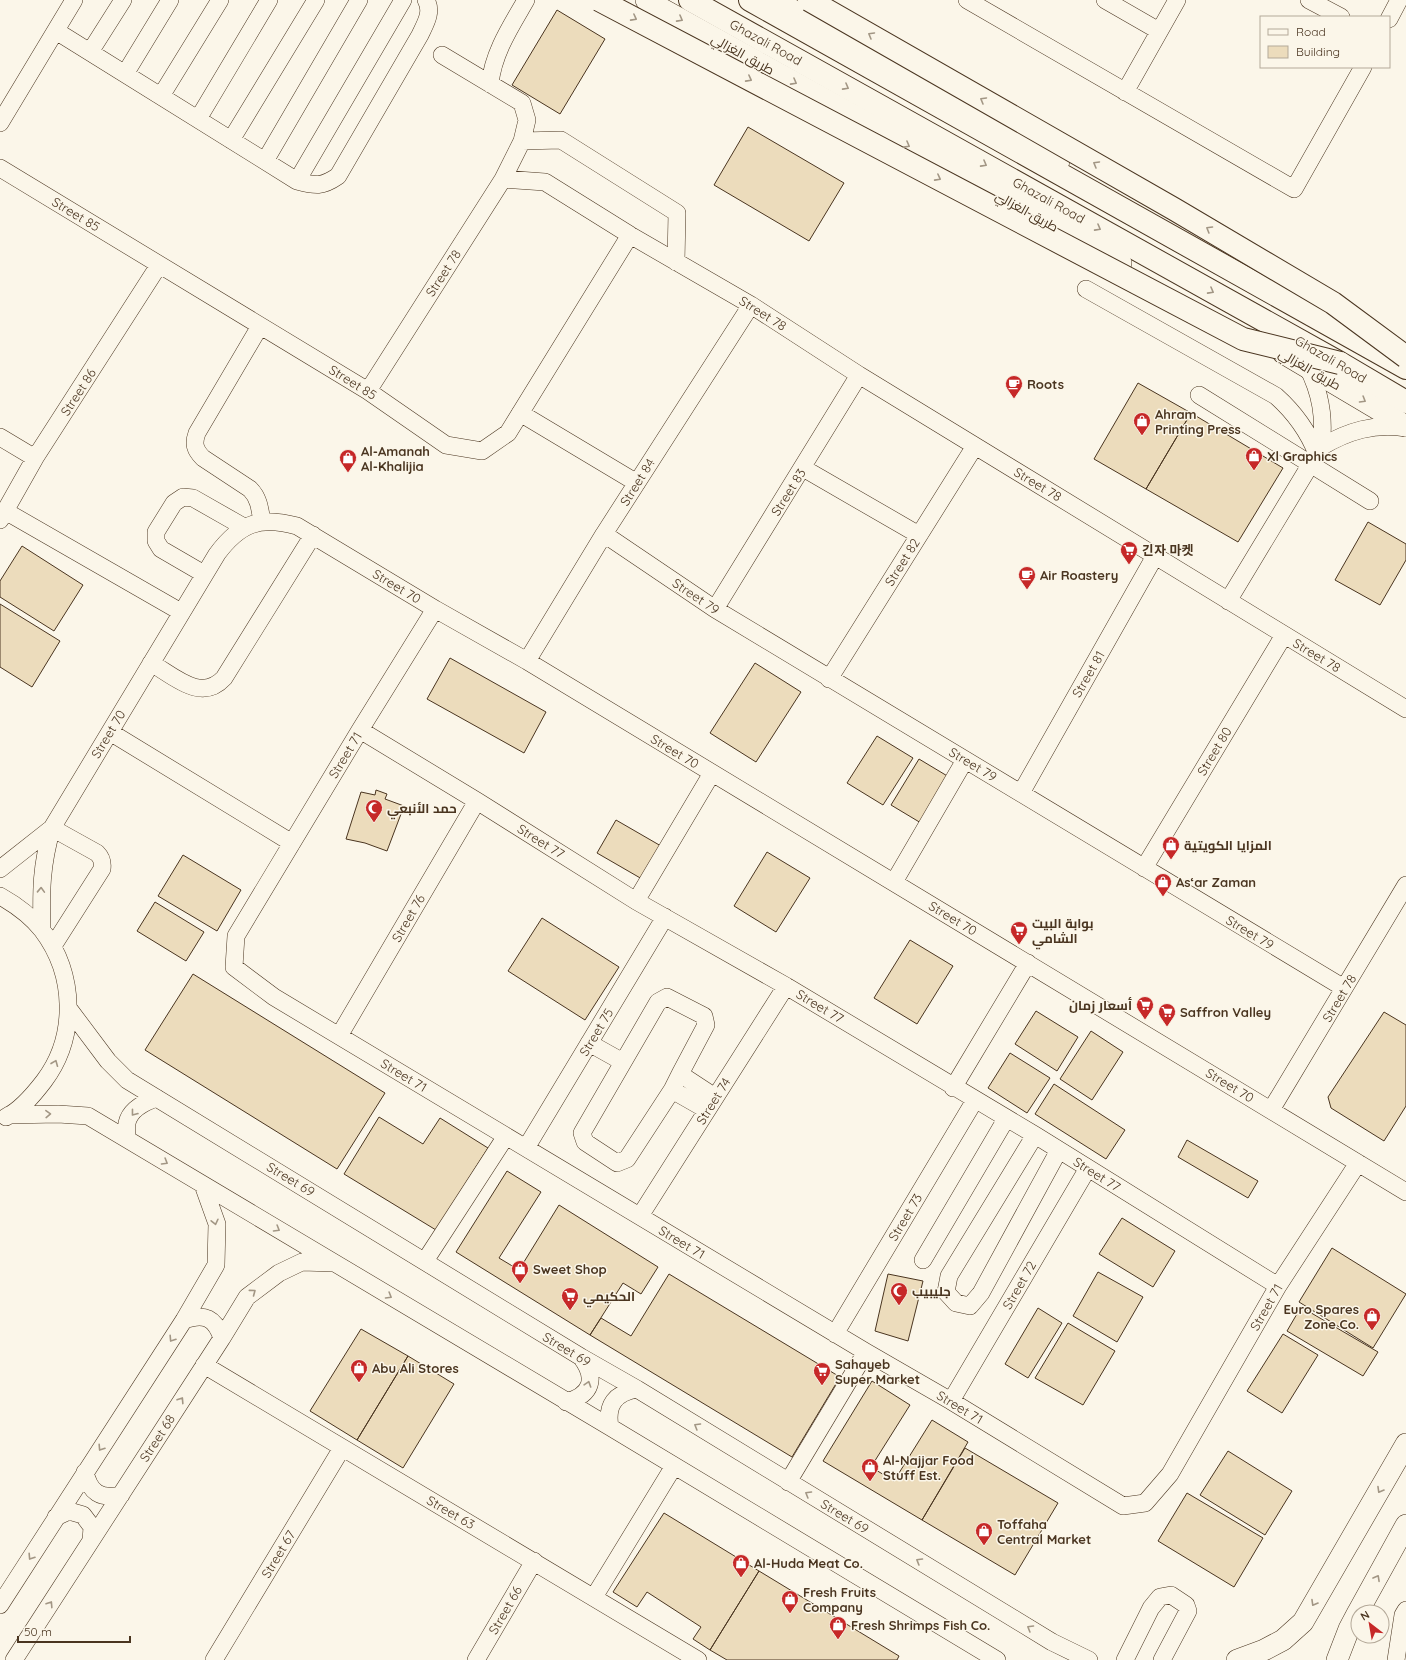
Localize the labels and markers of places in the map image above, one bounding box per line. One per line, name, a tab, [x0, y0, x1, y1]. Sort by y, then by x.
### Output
cafe icon: Roots	[1004, 374, 1024, 399]
place label: Roots	[1027, 376, 1064, 392]
place label: Ahram Printing Press	[1155, 406, 1241, 437]
shop icon: Ahram Printing Press	[1132, 411, 1152, 436]
place label: Al-Amanah Al-Khalijia	[361, 443, 430, 474]
shop icon: Xl Graphics	[1244, 446, 1264, 471]
shop icon: Al-Amanah Al-Khalijia	[338, 448, 358, 473]
place label: Xl Graphics	[1267, 448, 1337, 464]
supermarket icon: 긴자 마켓	[1119, 540, 1139, 565]
place label: 긴자 마켓	[1142, 542, 1194, 558]
cafe icon: Air Roastery	[1017, 565, 1037, 590]
place label: Air Roastery	[1040, 567, 1118, 583]
mosque icon: حمد الأنبعي	[364, 798, 384, 823]
place label: حمد الأنبعي	[387, 800, 457, 820]
shop icon: المزايا الكويتية	[1161, 835, 1181, 860]
place label: المزايا الكويتية	[1184, 837, 1272, 854]
shop icon: As‘ar Zaman	[1153, 872, 1173, 897]
place label: As‘ar Zaman	[1176, 874, 1256, 890]
place label: بوابة البيت الشامي	[1032, 915, 1093, 950]
supermarket icon: بوابة البيت الشامي	[1009, 920, 1029, 945]
supermarket icon: أسعار زمان	[1135, 995, 1155, 1020]
place label: أسعار زمان	[1069, 997, 1132, 1014]
supermarket icon: Saffron Valley	[1157, 1002, 1177, 1027]
place label: Saffron Valley	[1180, 1004, 1271, 1020]
shop icon: Sweet Shop	[510, 1259, 530, 1284]
place label: Sweet Shop	[533, 1261, 607, 1277]
mosque icon: جليبيب	[889, 1281, 909, 1306]
place label: جليبيب	[912, 1283, 951, 1299]
supermarket icon: الحكيمي	[560, 1286, 580, 1311]
place label: الحكيمي	[583, 1288, 635, 1308]
place label: Euro Spares Zone Co.	[1284, 1301, 1359, 1332]
shop icon: Euro Spares Zone Co.	[1362, 1306, 1382, 1331]
place label: Sahayeb Super Market	[835, 1356, 920, 1387]
shop icon: Abu Ali Stores	[349, 1358, 369, 1383]
place label: Abu Ali Stores	[372, 1360, 459, 1376]
supermarket icon: Sahayeb Super Market	[812, 1361, 832, 1386]
place label: Al-Najjar Food Stuff Est.	[883, 1452, 974, 1483]
shop icon: Al-Najjar Food Stuff Est.	[860, 1457, 880, 1482]
place label: Toffaha Central Market	[997, 1516, 1091, 1547]
shop icon: Toffaha Central Market	[974, 1521, 994, 1546]
shop icon: Al-Huda Meat Co.	[731, 1553, 751, 1578]
place label: Al-Huda Meat Co.	[754, 1555, 863, 1571]
place label: Fresh Fruits Company	[803, 1584, 876, 1615]
shop icon: Fresh Fruits Company	[780, 1589, 800, 1614]
shop icon: Fresh Shrimps Fish Co.	[828, 1615, 848, 1640]
place label: Fresh Shrimps Fish Co.	[851, 1617, 990, 1633]

